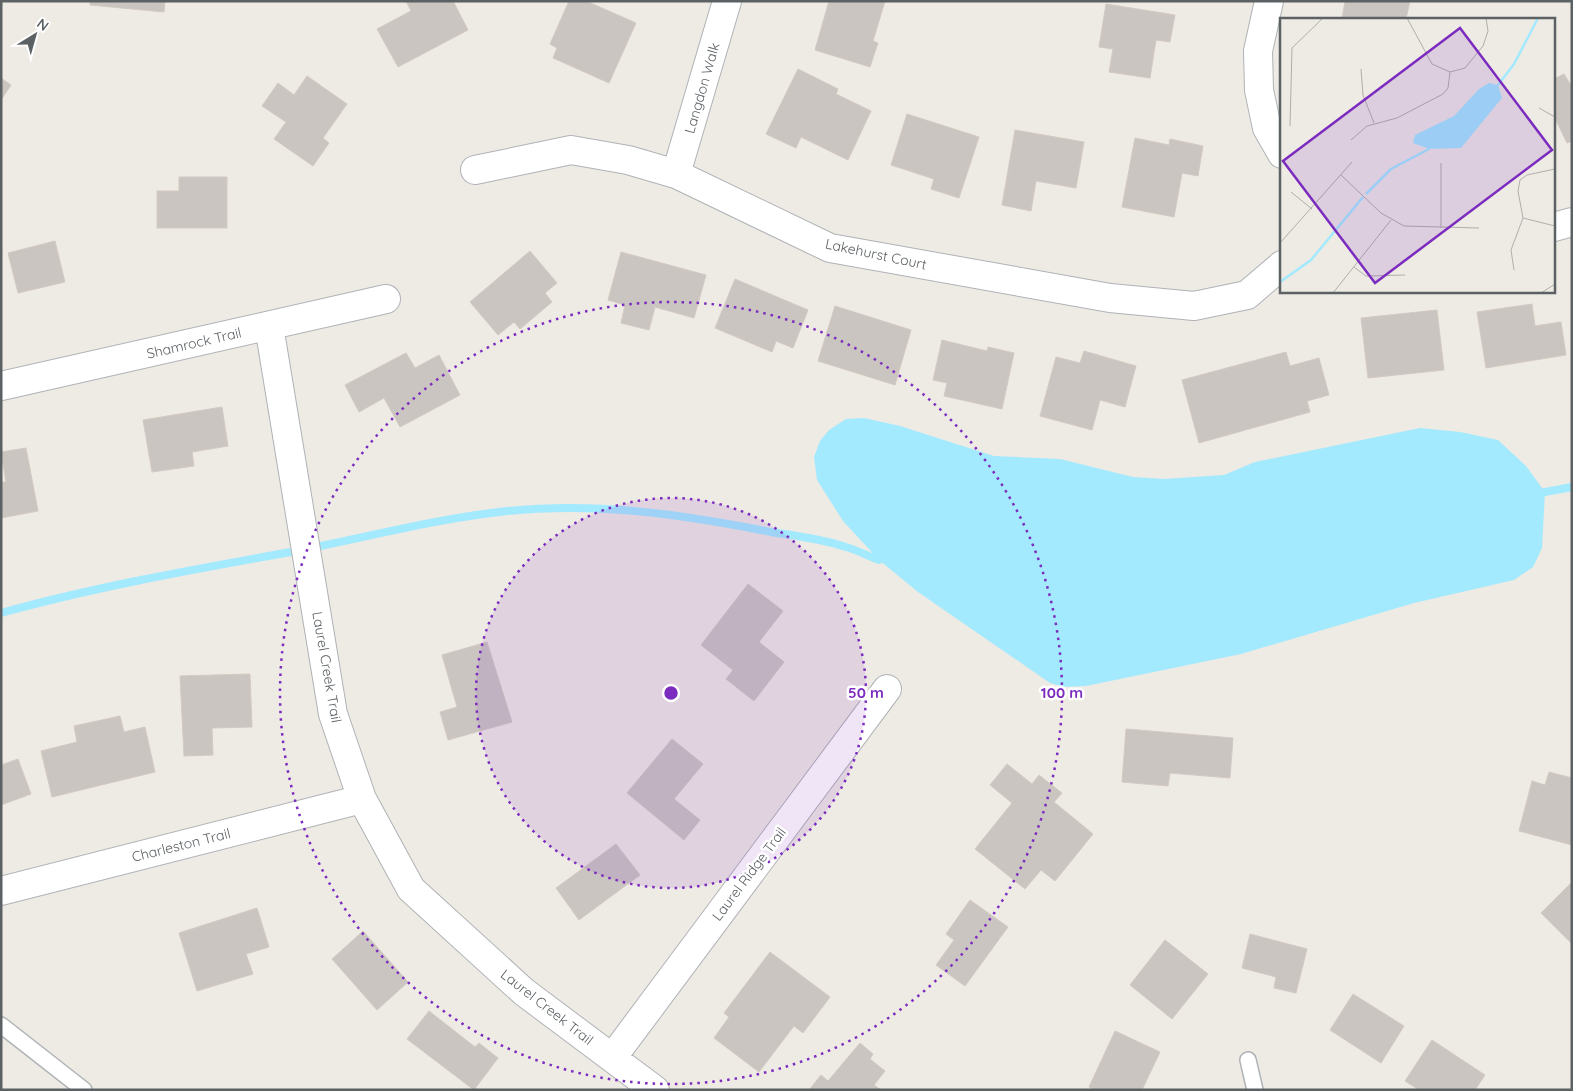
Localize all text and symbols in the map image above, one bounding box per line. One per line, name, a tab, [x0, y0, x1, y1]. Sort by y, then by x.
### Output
north arrow	[10, 10, 60, 60]
text: N	[33, 14, 52, 35]
inset map	[1280, 18, 1556, 292]
street label: Langdon Walk	[680, 40, 724, 136]
street label: Lakehurst Court	[824, 234, 929, 274]
street label: Shamrock Trail	[145, 323, 243, 363]
street label: Laurel Creek Trail	[308, 610, 346, 724]
text: 50 m	[848, 683, 884, 702]
text: 100 m	[1041, 683, 1083, 702]
centre of rings	[662, 684, 680, 702]
street label: Charleston Trail	[130, 824, 232, 866]
street label: Laurel Ridge Trail	[708, 824, 790, 924]
street label: Laurel Creek Trail	[497, 965, 597, 1049]

